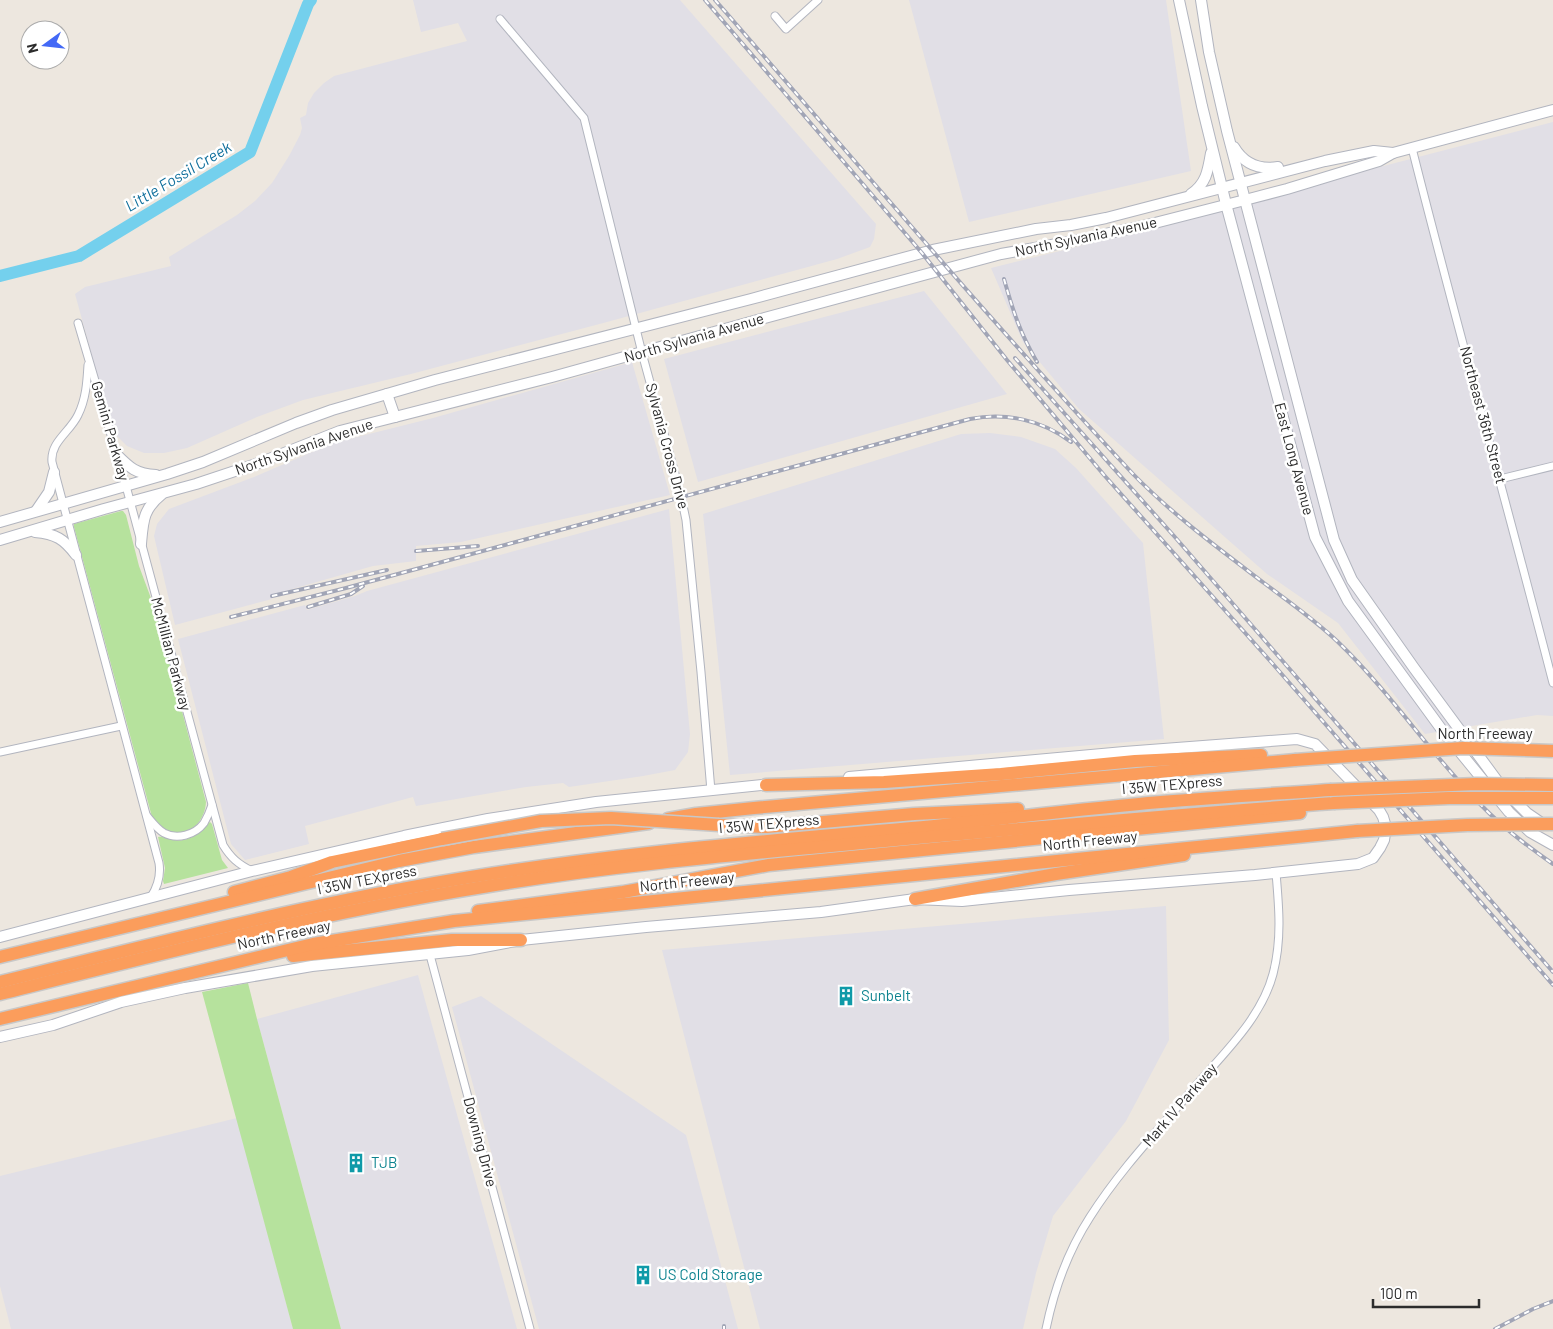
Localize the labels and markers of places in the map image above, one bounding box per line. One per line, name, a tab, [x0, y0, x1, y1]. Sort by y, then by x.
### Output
building icon: Sunbelt	[835, 985, 857, 1007]
place label: Sunbelt	[861, 986, 911, 1004]
building icon: TJB	[345, 1152, 367, 1174]
place label: TJB	[371, 1153, 397, 1171]
building icon: US Cold Storage	[632, 1264, 654, 1286]
place label: US Cold Storage	[658, 1265, 763, 1283]

